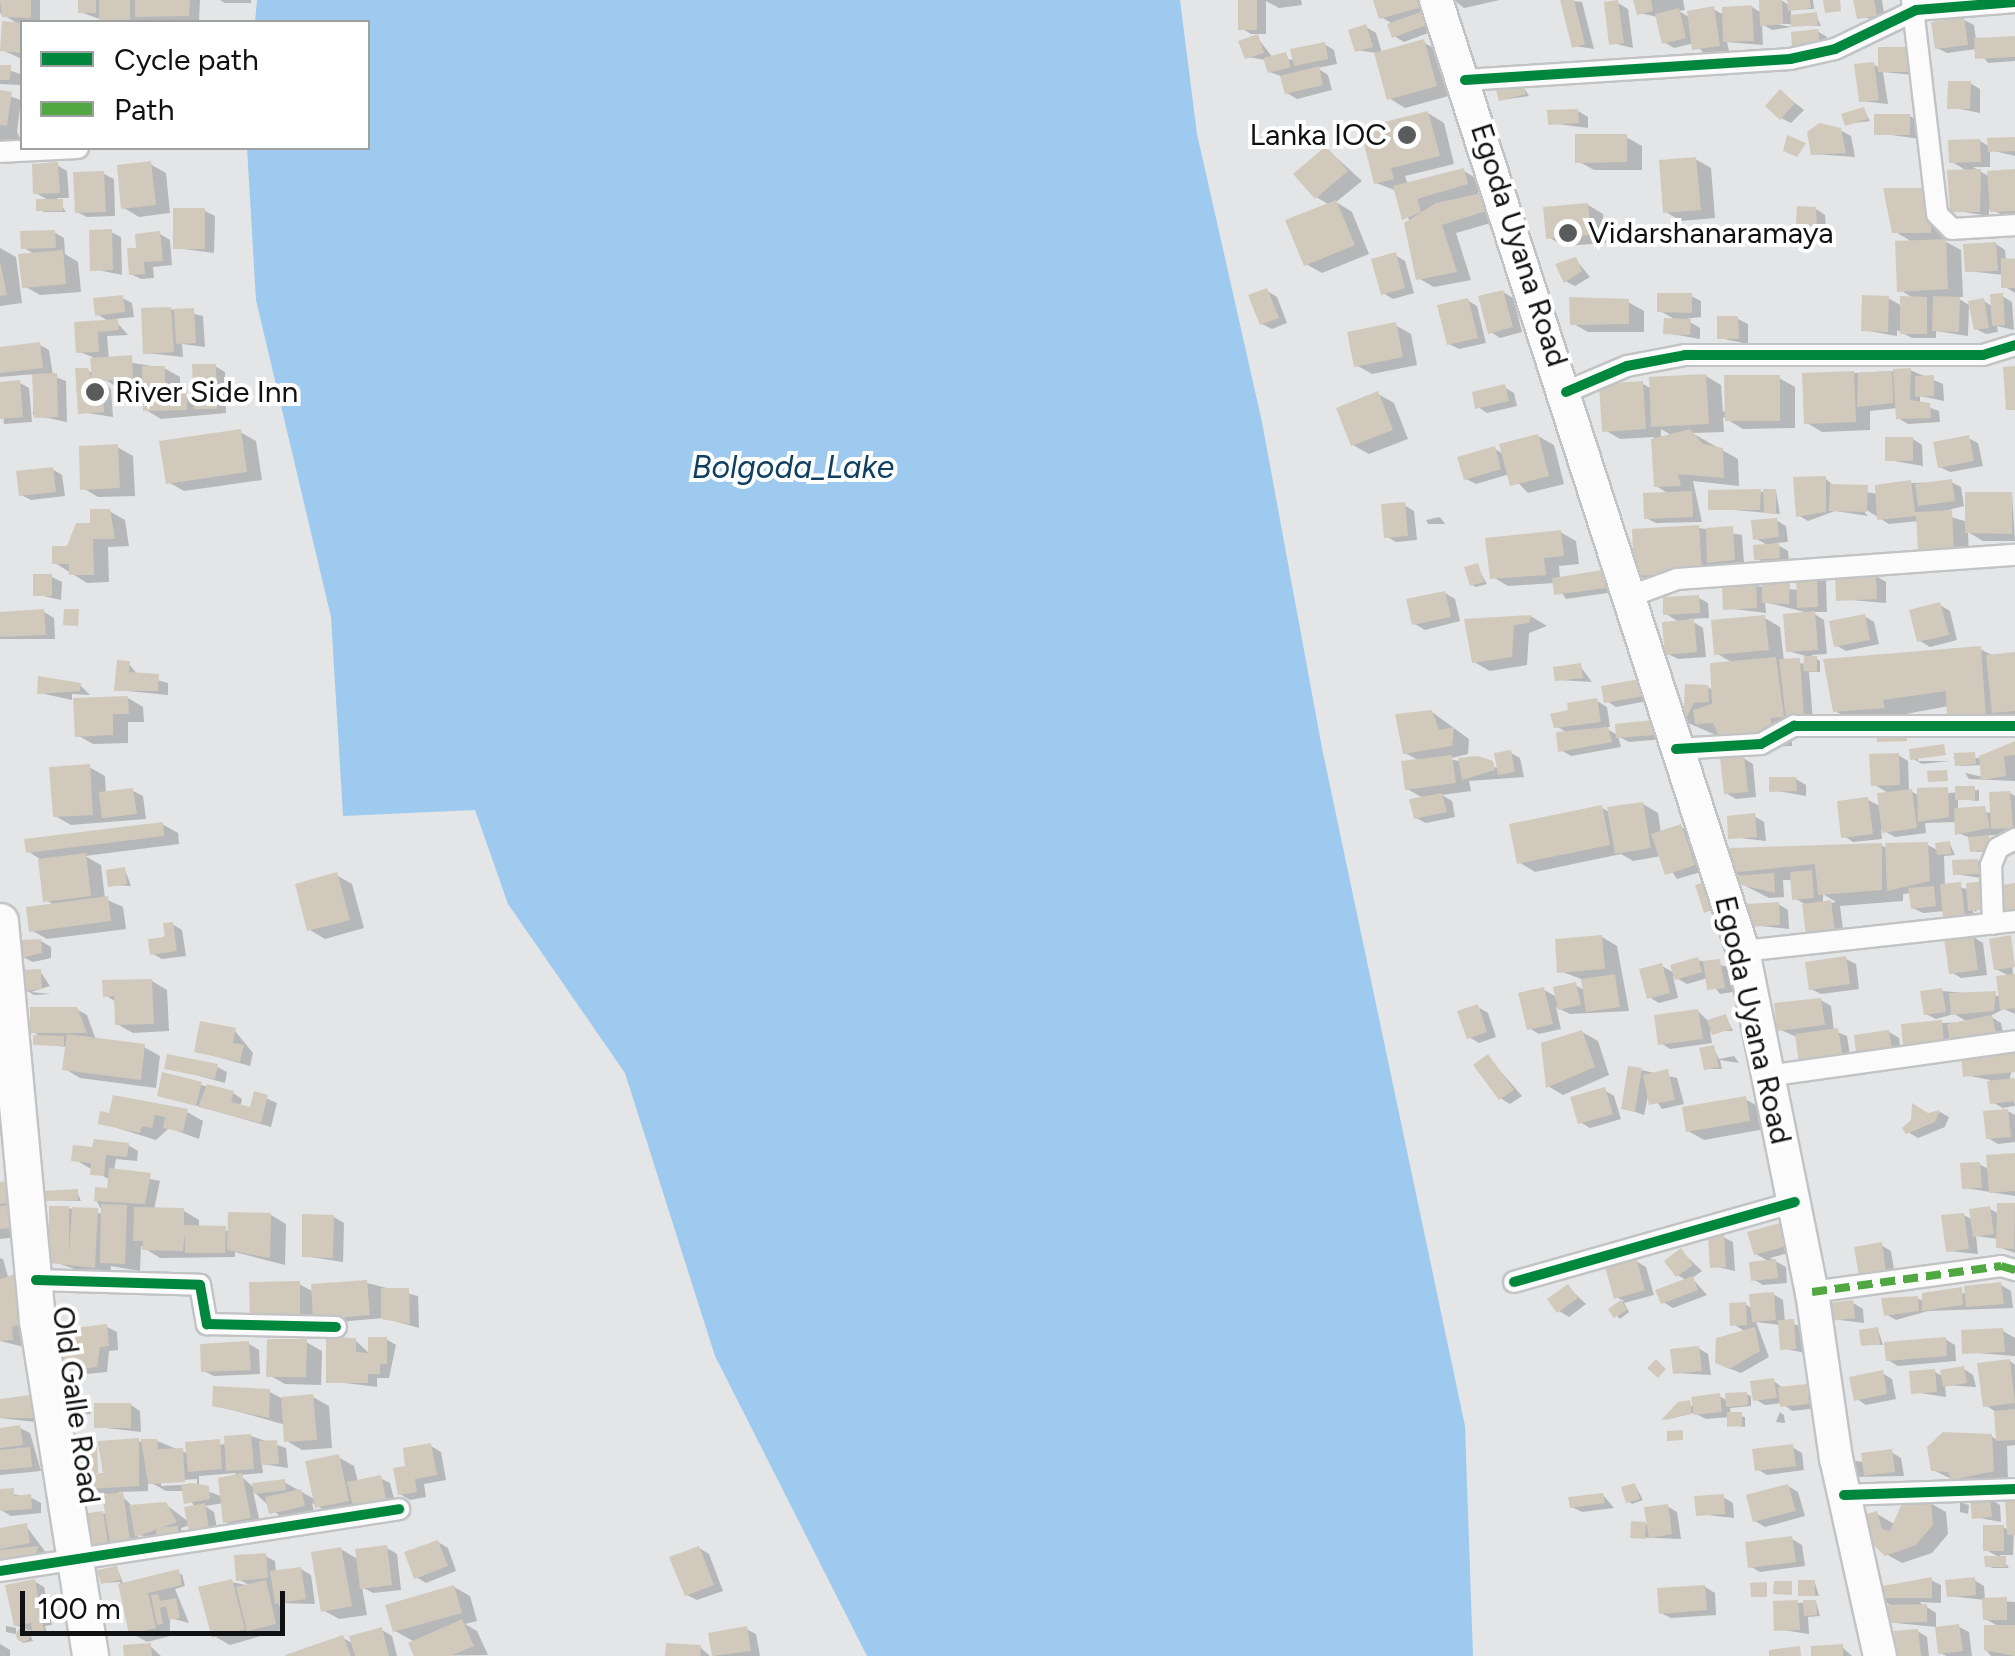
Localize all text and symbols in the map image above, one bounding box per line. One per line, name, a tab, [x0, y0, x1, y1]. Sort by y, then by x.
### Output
legend	[20, 20, 370, 150]
text: Cycle path	[114, 41, 259, 78]
text: Path	[114, 91, 174, 128]
place label: Lanka IOC	[1249, 117, 1387, 153]
street label: Egoda Uyana Road	[1463, 119, 1575, 371]
marker: Lanka IOC	[1396, 124, 1418, 146]
place label: Vidarshanaramaya	[1588, 215, 1834, 251]
marker: Vidarshanaramaya	[1557, 222, 1579, 244]
place label: River Side Inn	[115, 374, 298, 410]
marker: River Side Inn	[84, 381, 106, 403]
water label: Bolgoda_Lake	[692, 448, 894, 486]
street label: Egoda Uyana Road	[1707, 892, 1799, 1148]
street label: Old Galle Road	[44, 1304, 108, 1506]
scale bar	[25, 1571, 290, 1633]
text: 100 m	[37, 1590, 121, 1627]

